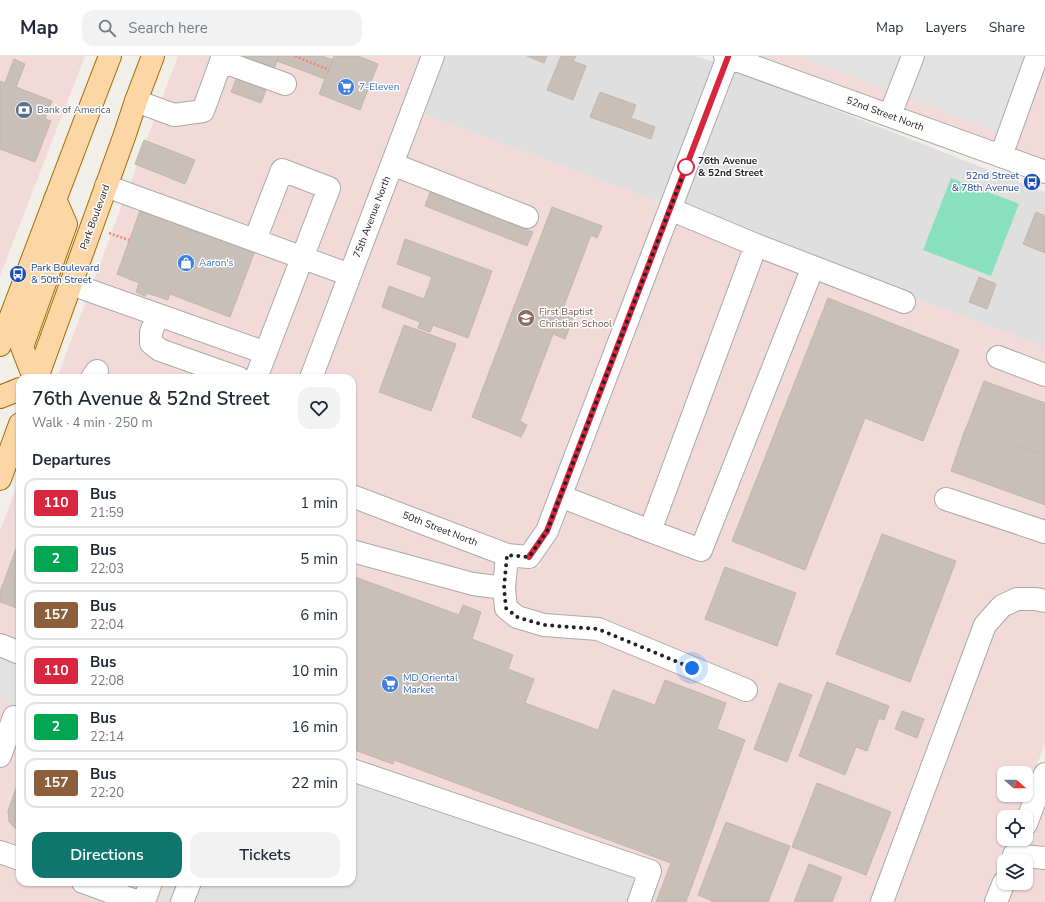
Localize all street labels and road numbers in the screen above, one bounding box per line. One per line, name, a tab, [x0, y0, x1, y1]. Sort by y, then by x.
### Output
street label: 52nd Street North	[844, 93, 926, 135]
street label: 75th Avenue North	[350, 174, 394, 260]
street label: Park Boulevard	[77, 182, 113, 252]
street label: 50th Street North	[400, 508, 480, 550]

